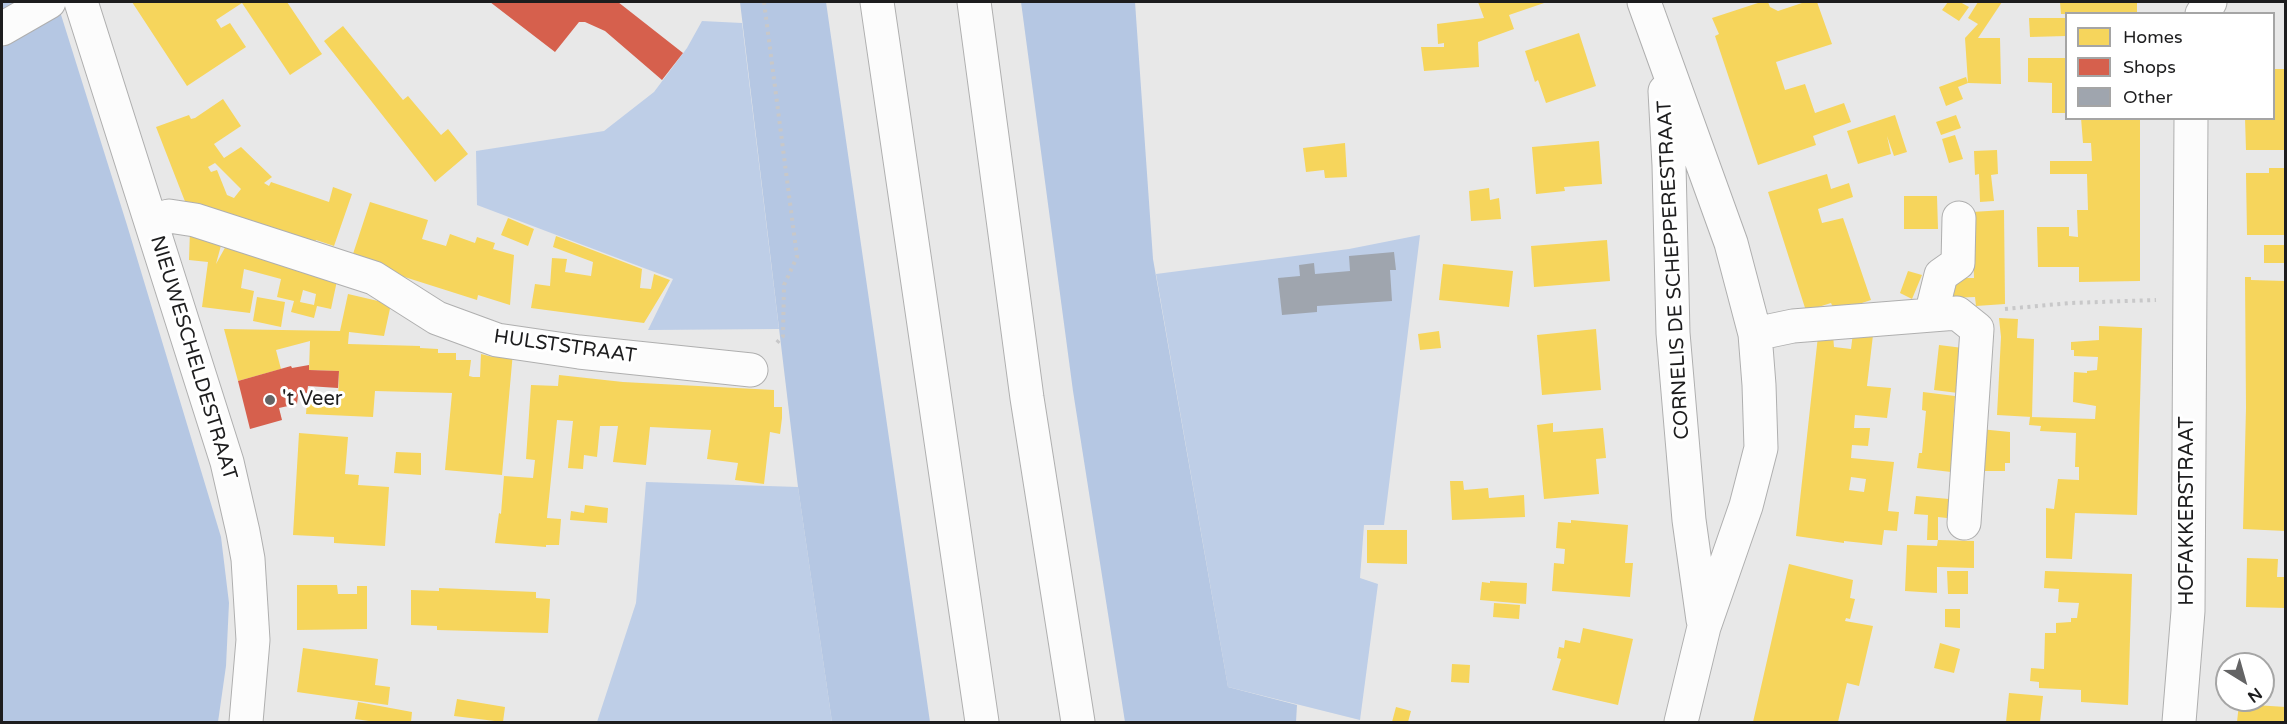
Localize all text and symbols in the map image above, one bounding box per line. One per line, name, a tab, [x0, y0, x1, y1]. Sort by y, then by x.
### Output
legend	[2065, 12, 2275, 120]
text: Homes	[2123, 26, 2183, 48]
text: Shops	[2123, 56, 2176, 78]
text: Other	[2123, 86, 2173, 108]
street label: CORNELIS DE SCHEPPERESTRAAT	[1653, 100, 1695, 440]
street label: NIEUWESCHELDESTRAAT	[144, 233, 242, 483]
street label: HULSTSTRAAT	[492, 325, 638, 369]
place label: 't Veer	[282, 388, 342, 412]
marker: 't Veer	[263, 393, 277, 407]
street label: HOFAKKERSTRAAT	[2176, 416, 2200, 606]
north arrow	[2215, 652, 2275, 712]
text: N	[2243, 683, 2266, 707]

